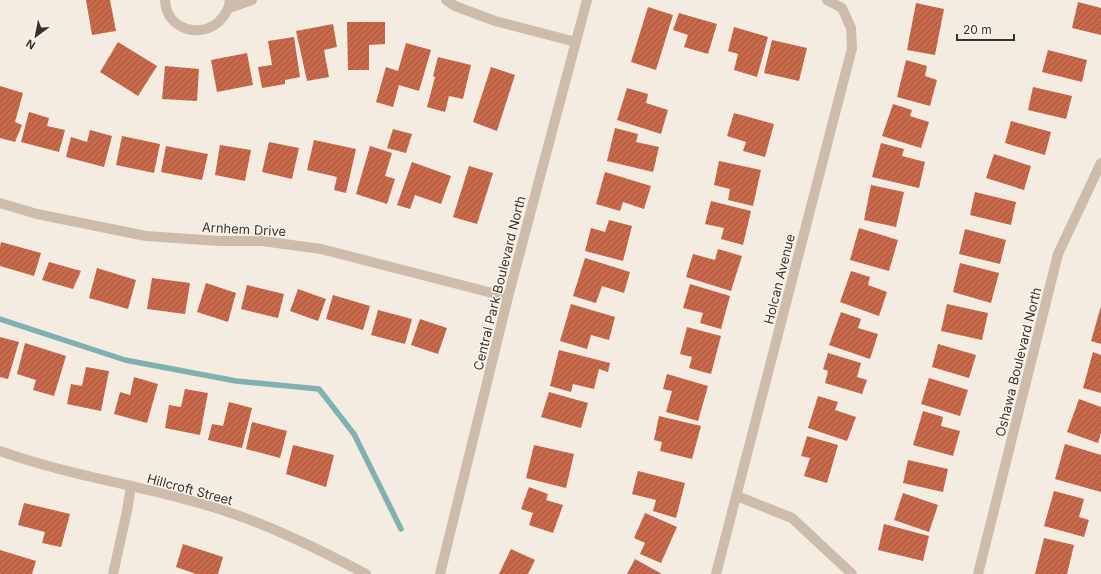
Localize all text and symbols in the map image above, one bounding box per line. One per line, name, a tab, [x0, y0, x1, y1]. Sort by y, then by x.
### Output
north arrow	[16, 16, 56, 56]
scale bar	[957, 16, 1014, 42]
text: 20 m	[963, 22, 992, 37]
text: N	[23, 36, 38, 53]
street label: Central Park Boulevard North	[470, 194, 528, 372]
street label: Arnhem Drive	[201, 219, 287, 239]
street label: Holcan Avenue	[760, 232, 798, 326]
street label: Oshawa Boulevard North	[992, 286, 1044, 438]
street label: Hillcroft Street	[145, 470, 235, 508]

